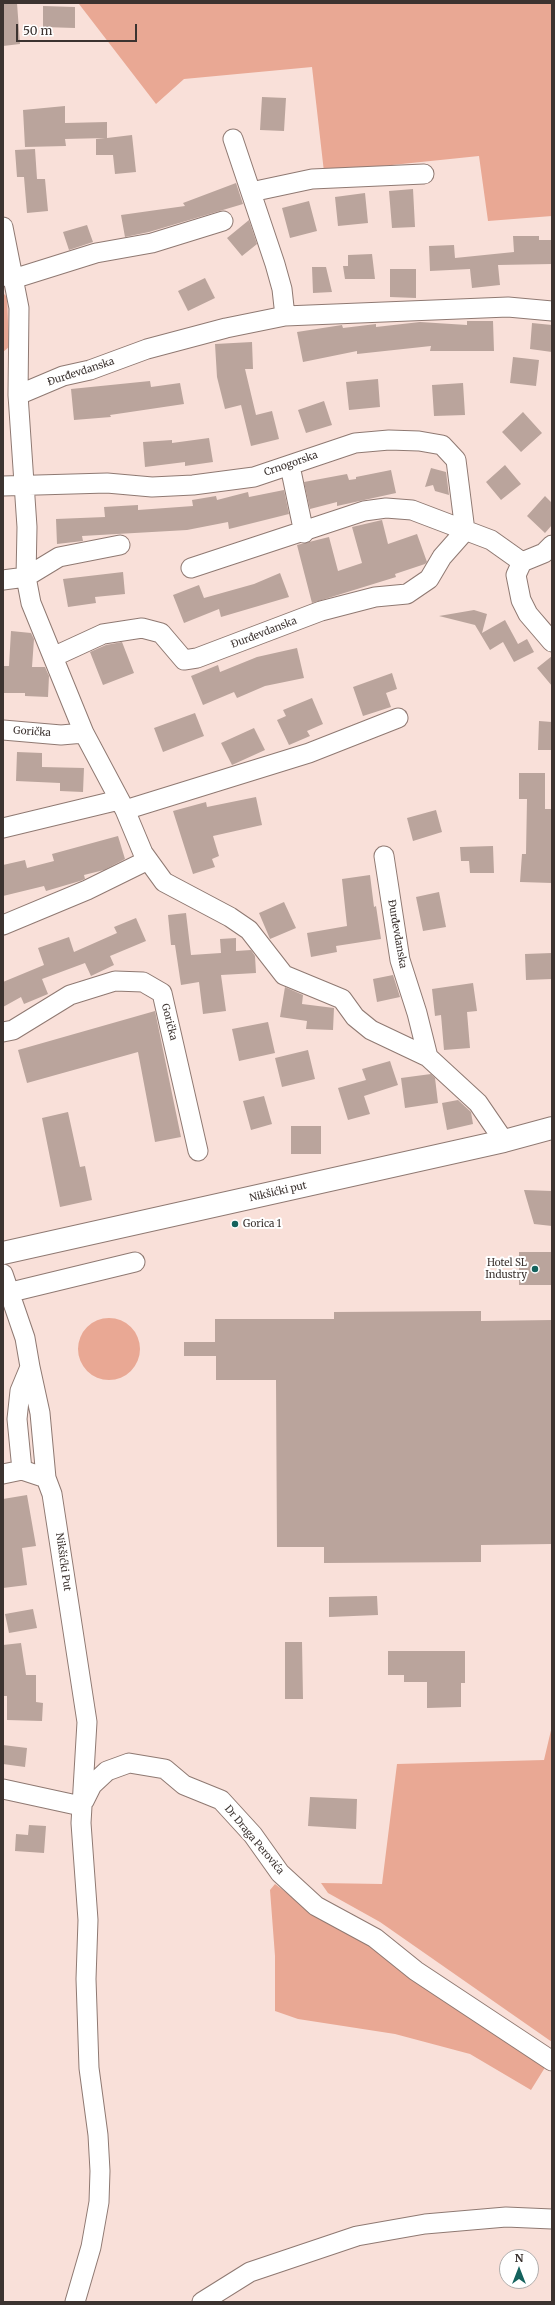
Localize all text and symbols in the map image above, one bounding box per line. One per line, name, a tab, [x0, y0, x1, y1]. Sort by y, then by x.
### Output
scale bar	[18, 16, 139, 42]
text: 50 m	[23, 23, 52, 38]
street label: Đurđevdanska	[46, 356, 116, 388]
street label: Crnogorska	[263, 449, 319, 479]
street label: Đurđevdanska	[229, 615, 299, 651]
street label: Gorička	[13, 725, 51, 739]
street label: Đurđevdanska	[385, 899, 409, 969]
street label: Gorička	[159, 1002, 179, 1042]
street label: Nikšićki put	[248, 1180, 308, 1204]
place label: Gorica 1	[243, 1218, 281, 1230]
marker: Gorica 1	[230, 1219, 240, 1229]
place label: Hotel SL Industry	[485, 1257, 527, 1280]
marker: Hotel SL Industry	[530, 1264, 540, 1274]
street label: Nikšićki Put	[53, 1532, 73, 1592]
street label: Dr Draga Perovića	[222, 1803, 286, 1877]
north arrow	[499, 2249, 539, 2289]
text: N	[515, 2251, 523, 2265]

